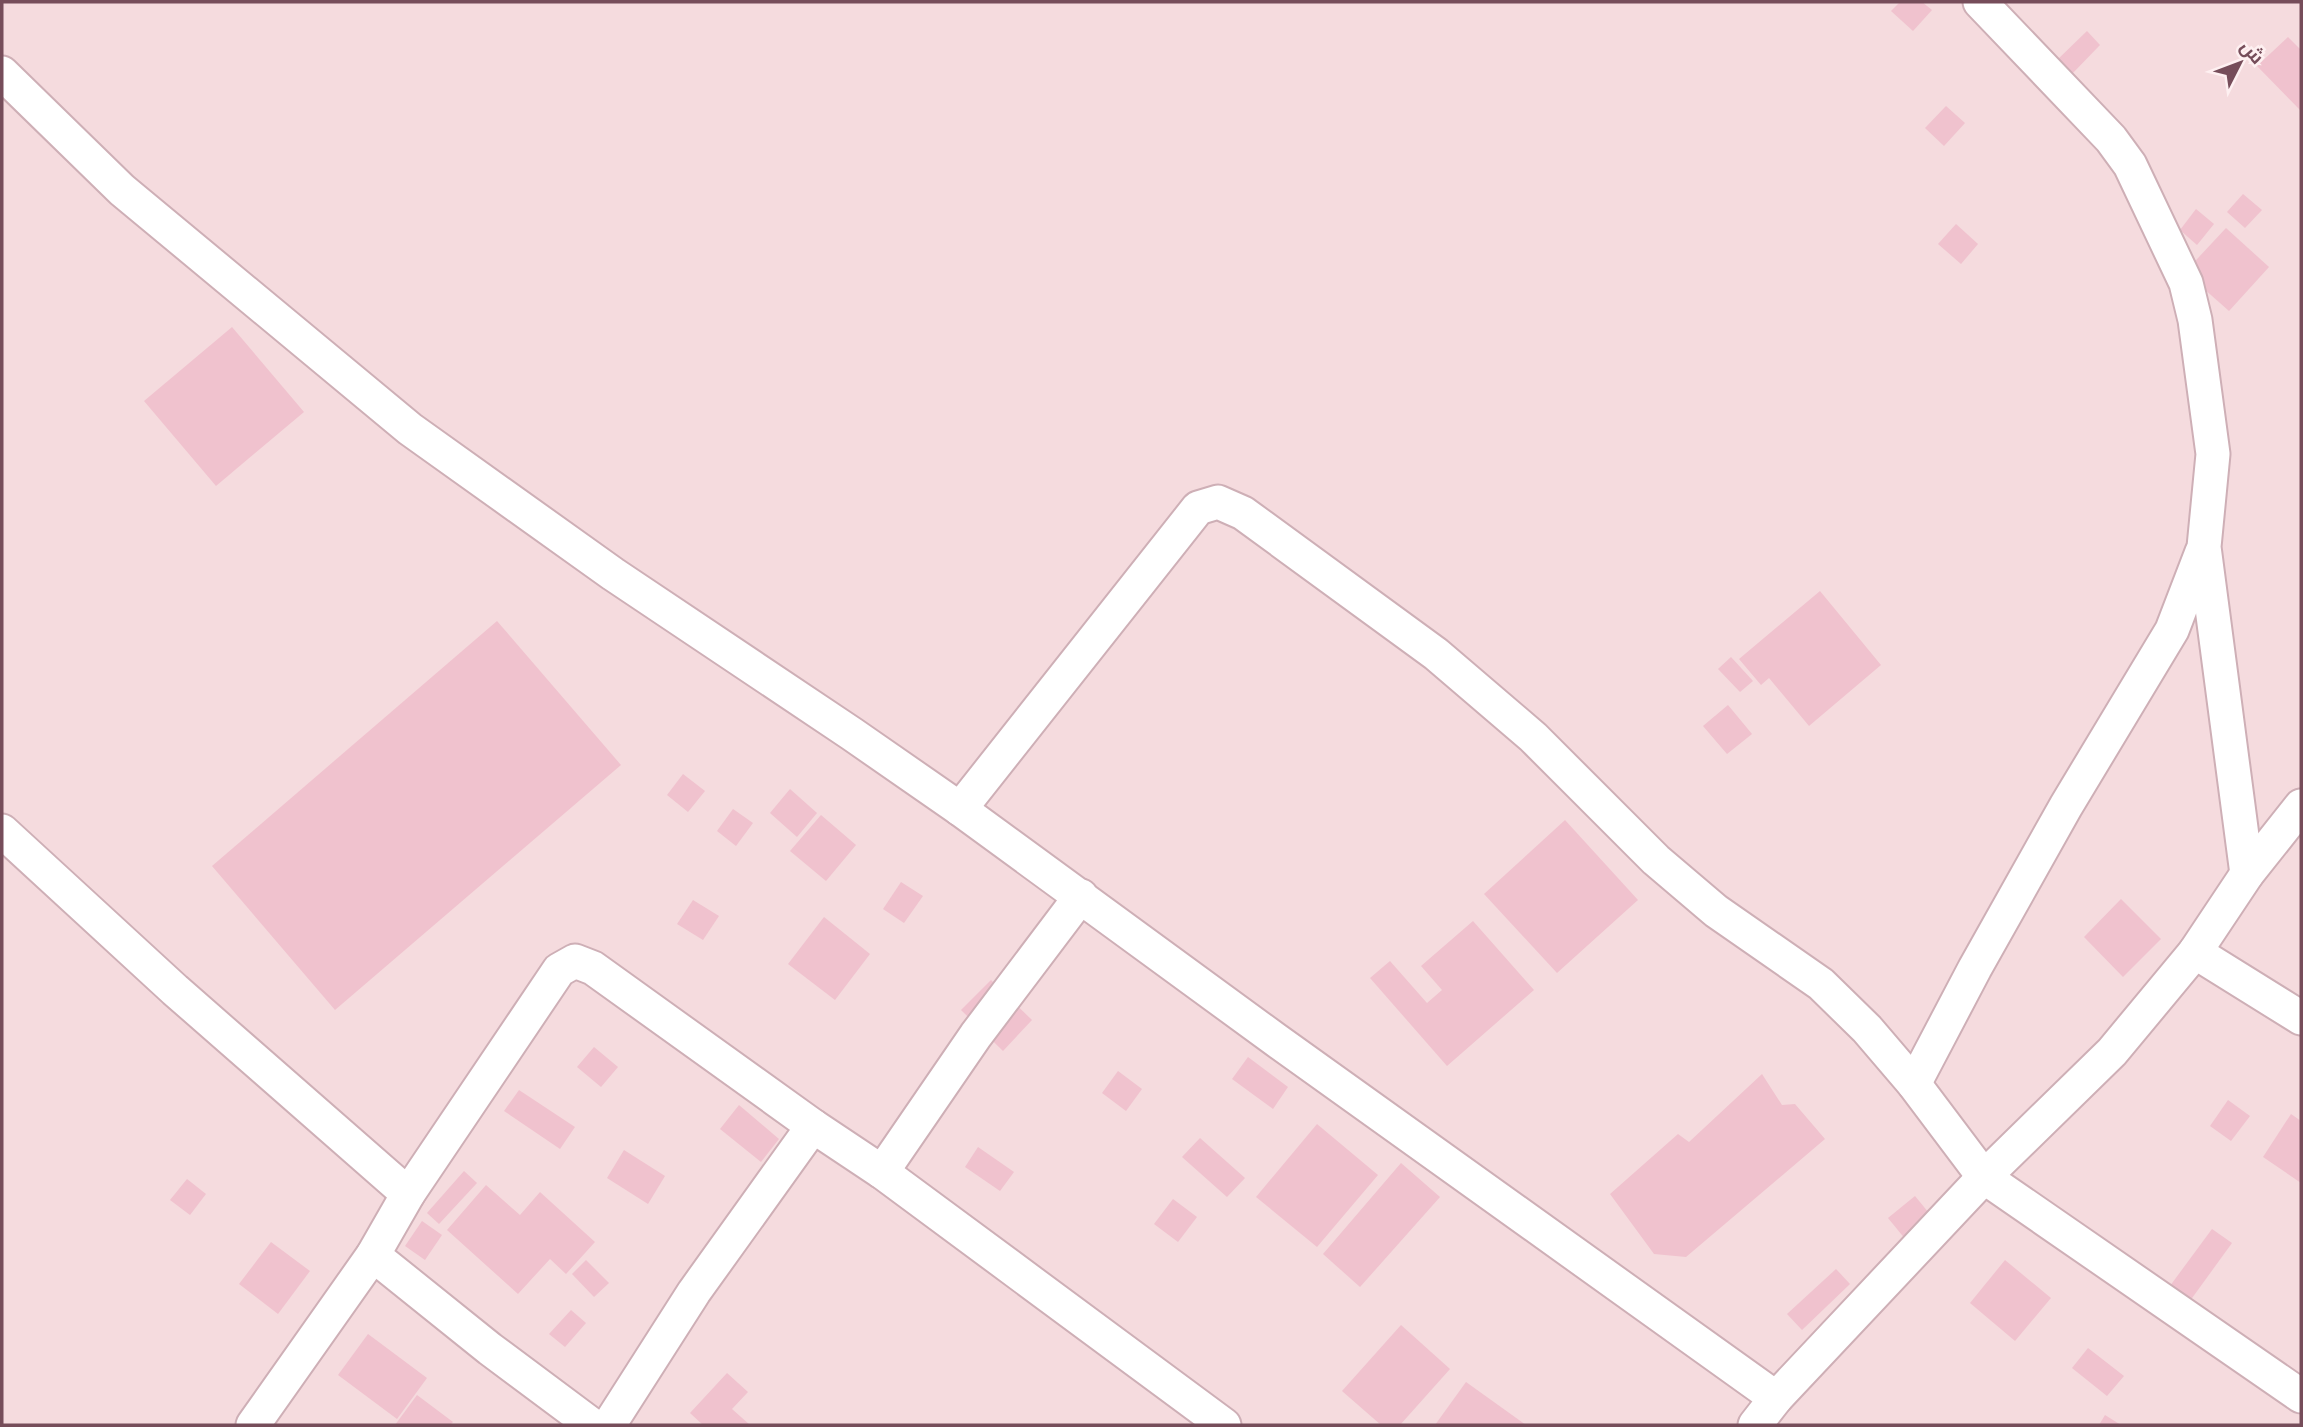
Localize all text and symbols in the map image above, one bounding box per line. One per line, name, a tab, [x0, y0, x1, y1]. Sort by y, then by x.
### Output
north arrow	[2205, 28, 2275, 98]
text: ش	[2234, 35, 2270, 70]

